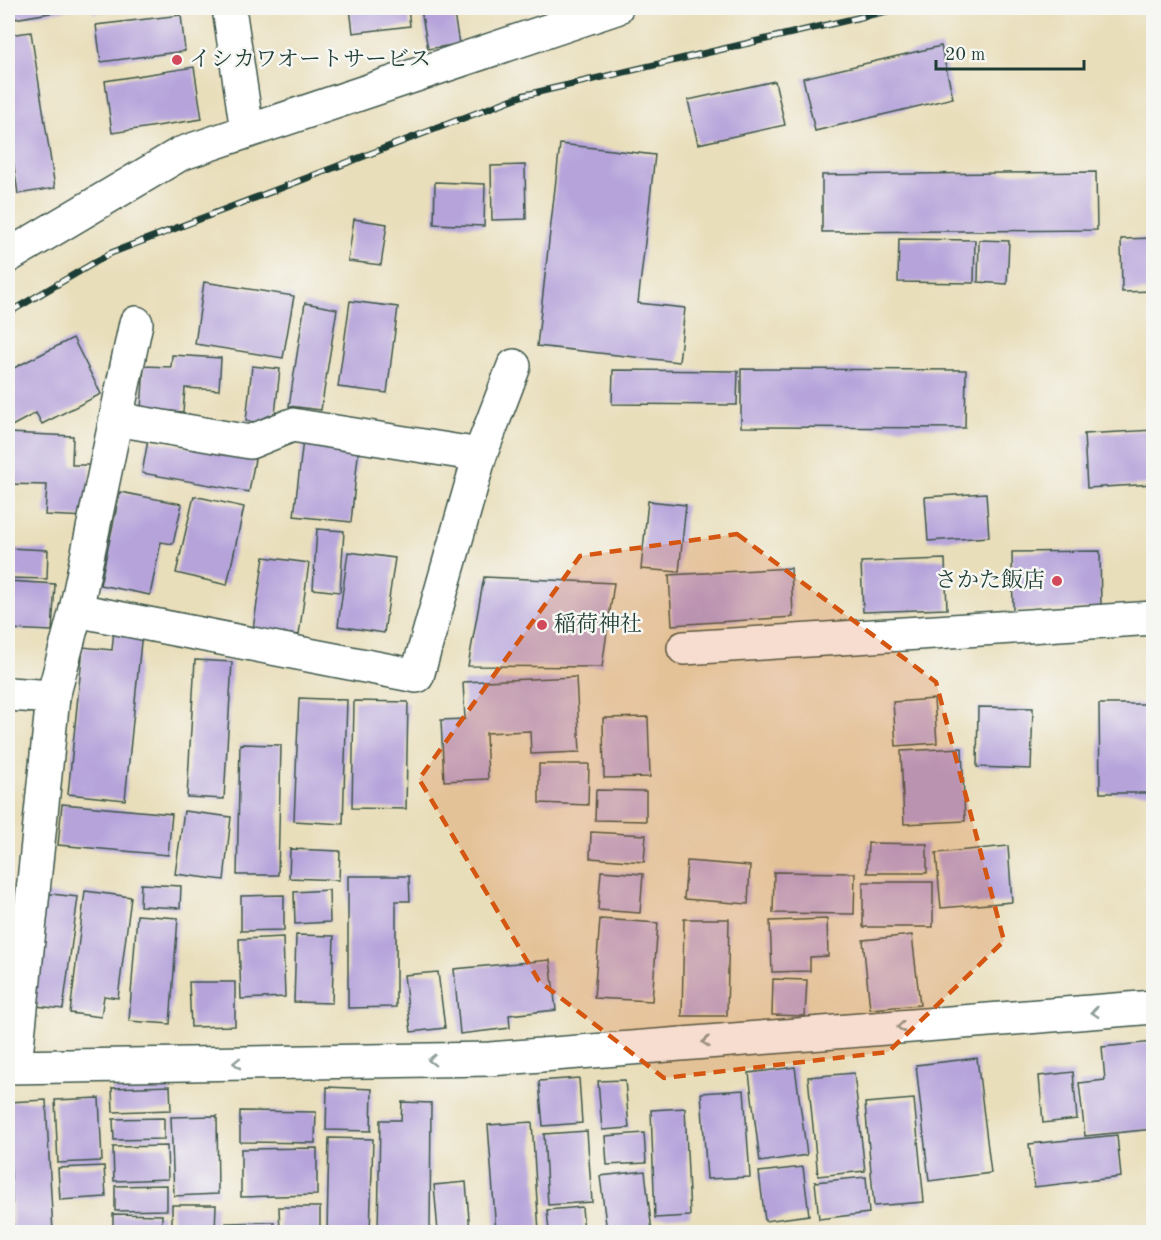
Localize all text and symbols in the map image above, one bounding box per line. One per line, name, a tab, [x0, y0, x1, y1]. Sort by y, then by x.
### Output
scale bar	[936, 33, 1084, 71]
text: 20 m	[945, 46, 985, 64]
place label: イシカワオートサービス	[189, 48, 431, 71]
marker: イシカワオートサービス	[170, 53, 184, 67]
place label: さかた飯店	[935, 568, 1045, 592]
marker: さかた飯店	[1050, 574, 1064, 588]
place label: 稲荷神社	[554, 612, 642, 636]
marker: 稲荷神社	[535, 618, 549, 632]
one-way arrow	[1091, 1005, 1100, 1018]
one-way arrow	[896, 1020, 905, 1033]
one-way arrow	[702, 1035, 711, 1048]
one-way arrow	[427, 1054, 436, 1066]
one-way arrow	[232, 1057, 241, 1069]

